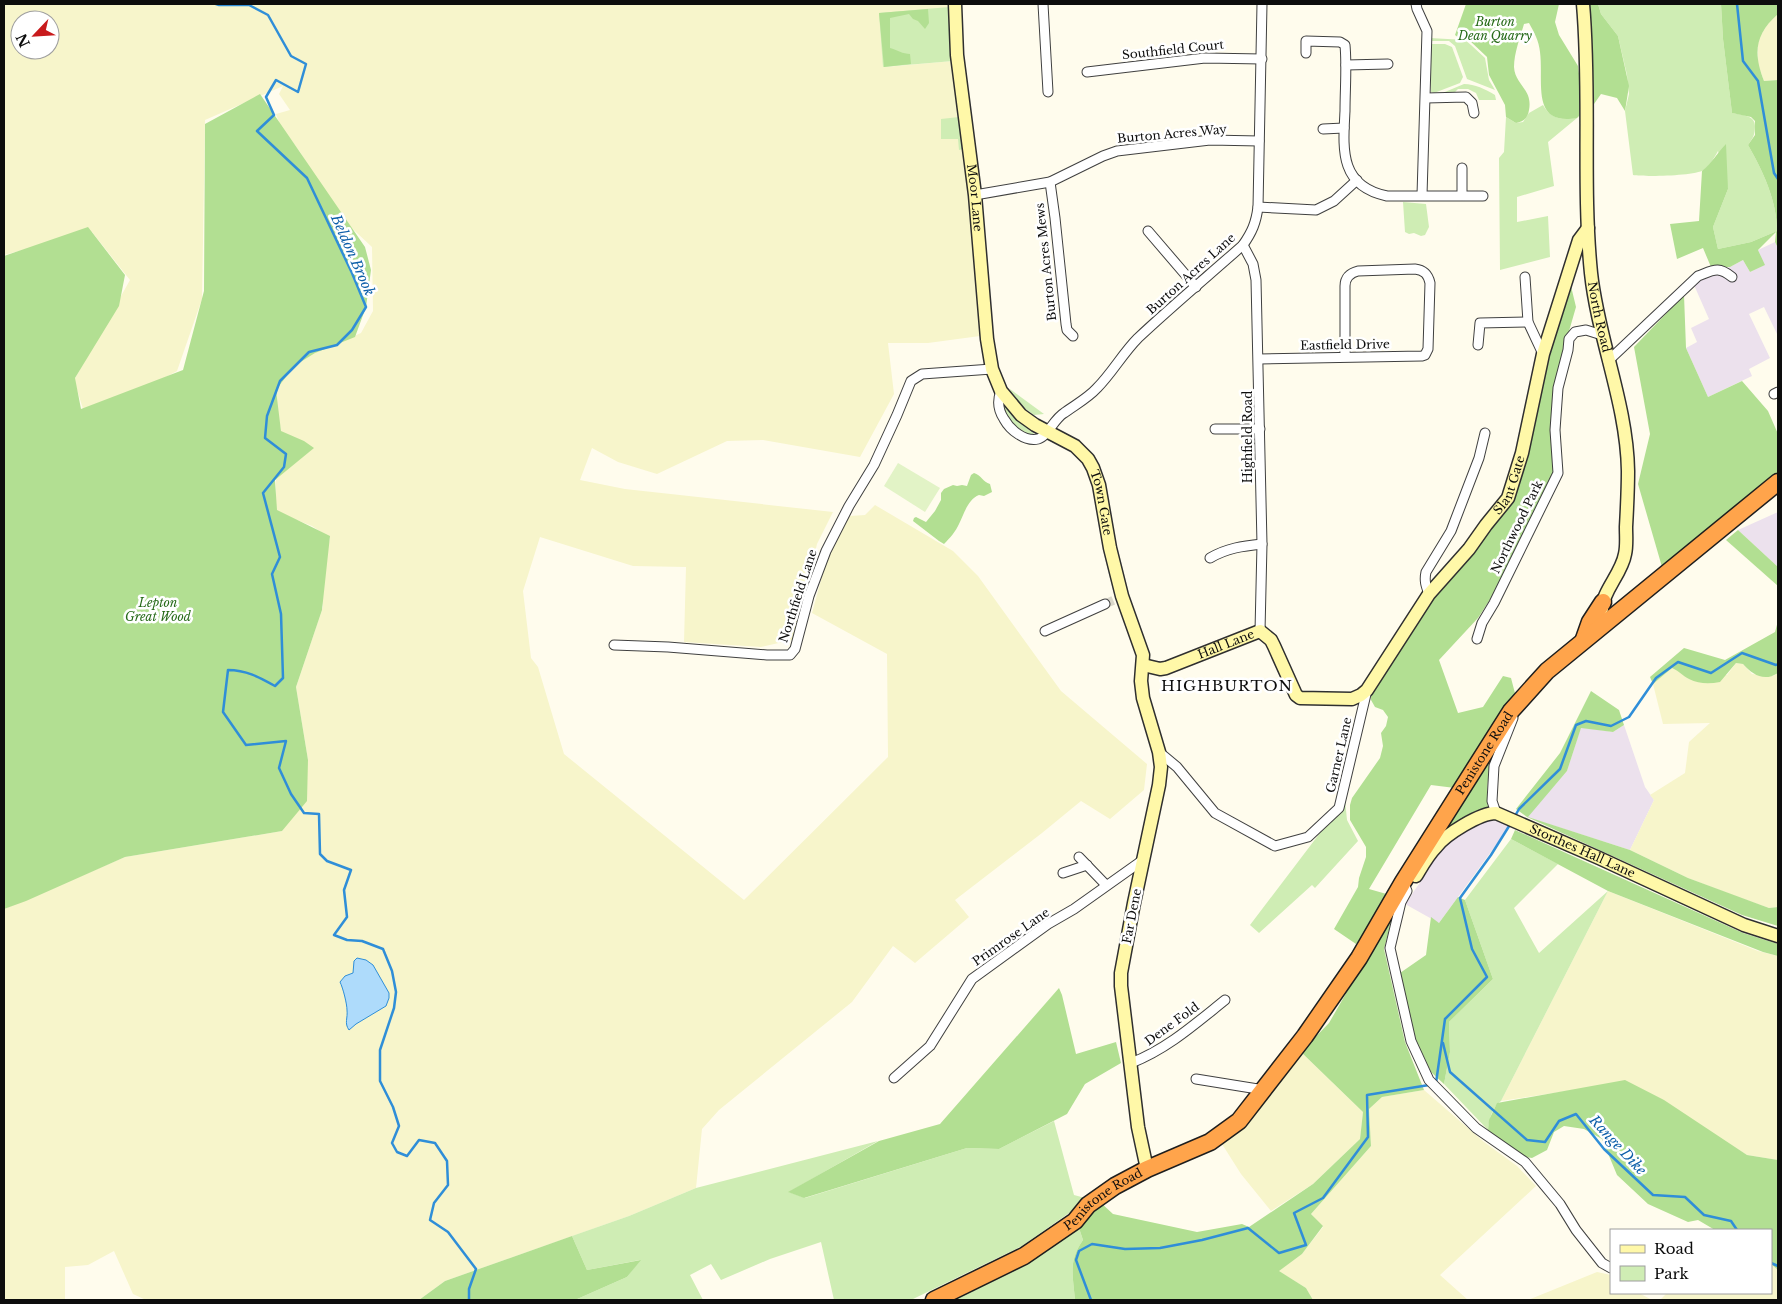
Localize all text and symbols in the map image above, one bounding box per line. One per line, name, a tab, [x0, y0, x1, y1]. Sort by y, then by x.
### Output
north arrow	[10, 10, 60, 60]
park label: Burton Dean Quarry	[1457, 14, 1533, 43]
text: N	[12, 31, 34, 50]
street label: Southfield Court	[1121, 37, 1225, 62]
street label: Burton Acres Way	[1116, 121, 1228, 146]
street label: Moor Lane	[964, 163, 986, 232]
street label: Burton Acres Mews	[1032, 202, 1059, 322]
water label: Beldon Brook	[327, 211, 379, 298]
street label: Burton Acres Lane	[1143, 230, 1238, 317]
street label: North Road	[1585, 280, 1615, 354]
street label: Eastfield Drive	[1300, 336, 1390, 353]
street label: Highfield Road	[1240, 391, 1255, 483]
street label: Slant Gate	[1490, 454, 1528, 517]
street label: Town Gate	[1087, 468, 1116, 537]
street label: Northwood Park	[1488, 477, 1546, 576]
street label: Northfield Lane	[775, 547, 820, 645]
park label: Lepton Great Wood	[125, 595, 192, 624]
street label: Hall Lane	[1195, 626, 1256, 662]
district label: HIGHBURTON	[1161, 676, 1293, 695]
street label: Penistone Road	[1452, 708, 1516, 797]
street label: Garner Lane	[1323, 715, 1355, 794]
street label: Storthes Hall Lane	[1528, 821, 1638, 881]
street label: Far Dene	[1119, 887, 1144, 945]
street label: Primrose Lane	[969, 904, 1052, 969]
street label: Dene Fold	[1142, 999, 1202, 1048]
water label: Range Dike	[1585, 1111, 1651, 1179]
street label: Penistone Road	[1061, 1165, 1145, 1233]
legend	[1610, 1229, 1772, 1294]
text: Road	[1654, 1239, 1694, 1258]
text: Park	[1654, 1264, 1690, 1283]

